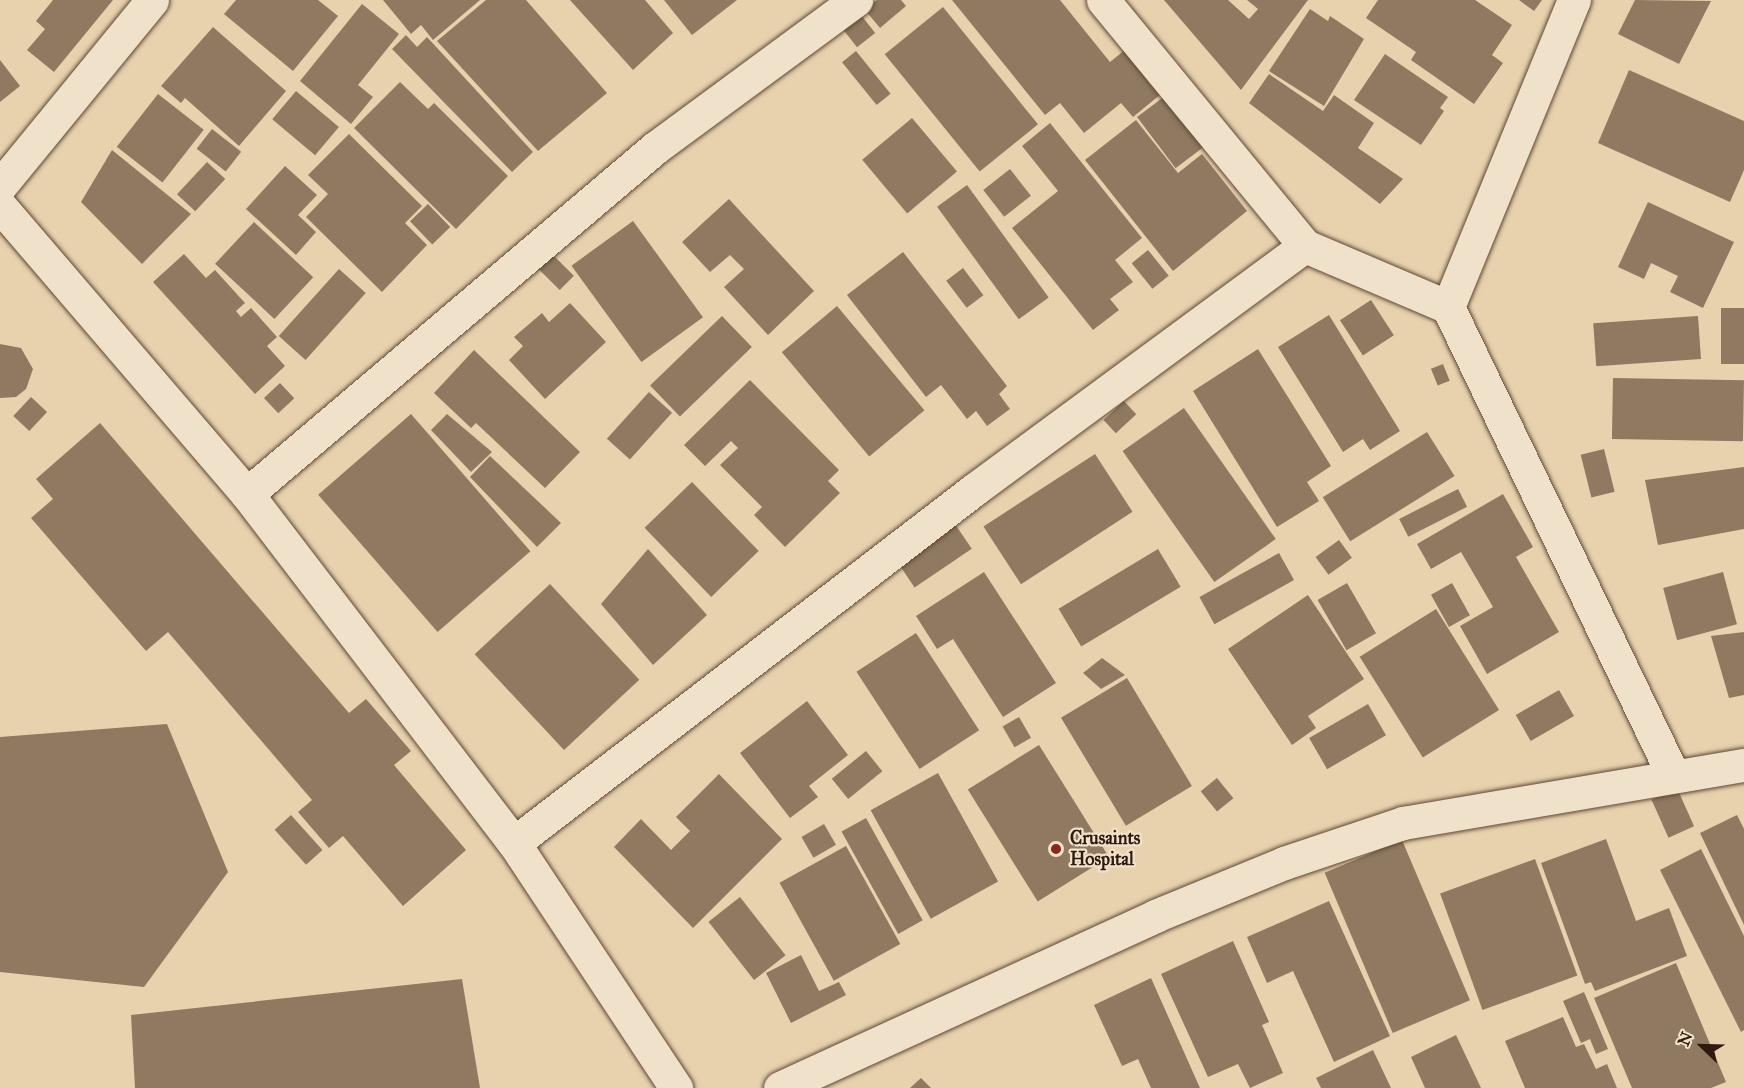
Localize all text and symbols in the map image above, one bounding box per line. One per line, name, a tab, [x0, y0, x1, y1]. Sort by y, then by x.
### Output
place label: Crusaints Hospital	[1070, 828, 1140, 870]
marker: Crusaints Hospital	[1047, 840, 1065, 858]
north arrow	[1672, 1016, 1732, 1076]
text: N	[1674, 1029, 1696, 1049]

